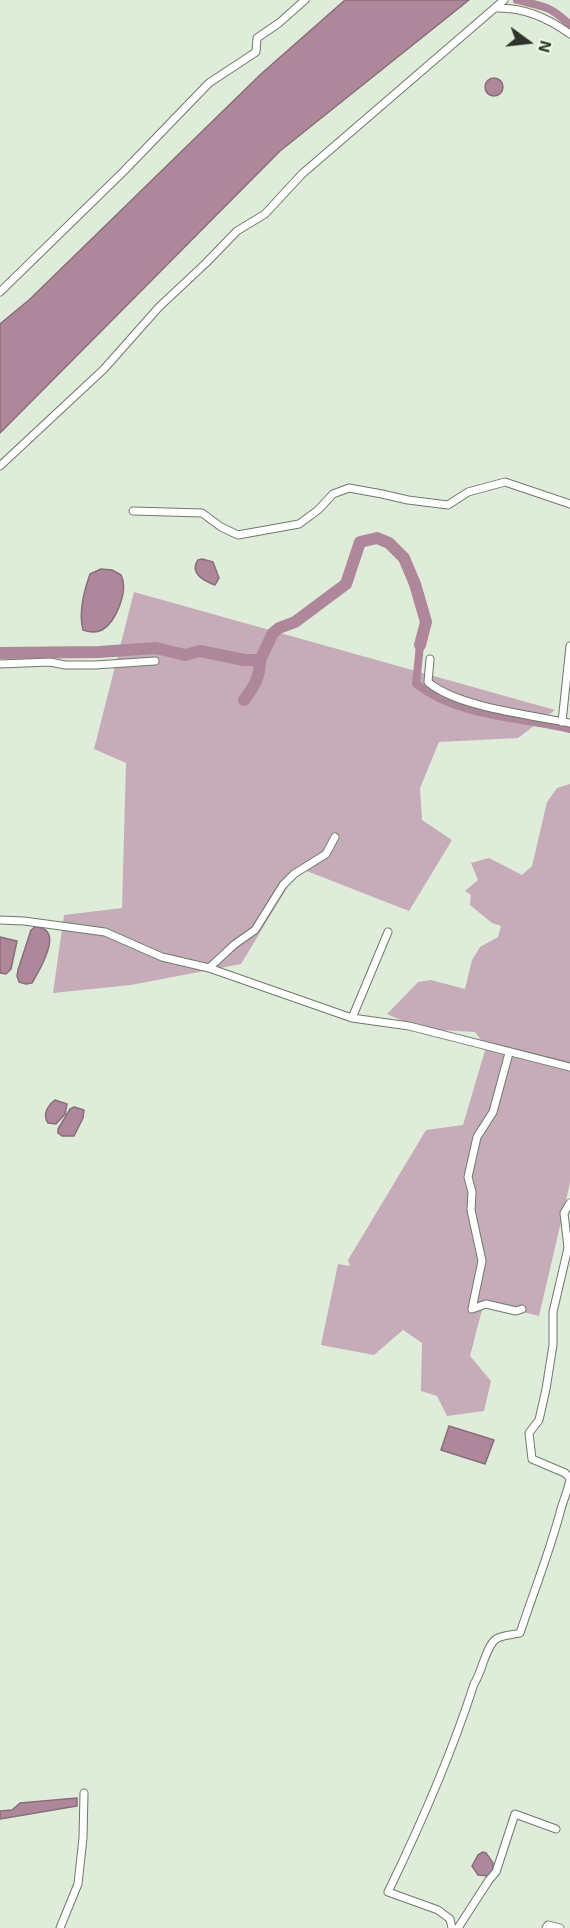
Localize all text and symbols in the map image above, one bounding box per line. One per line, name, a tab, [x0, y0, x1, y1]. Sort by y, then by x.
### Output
north arrow	[498, 12, 558, 72]
text: N	[535, 39, 557, 55]

